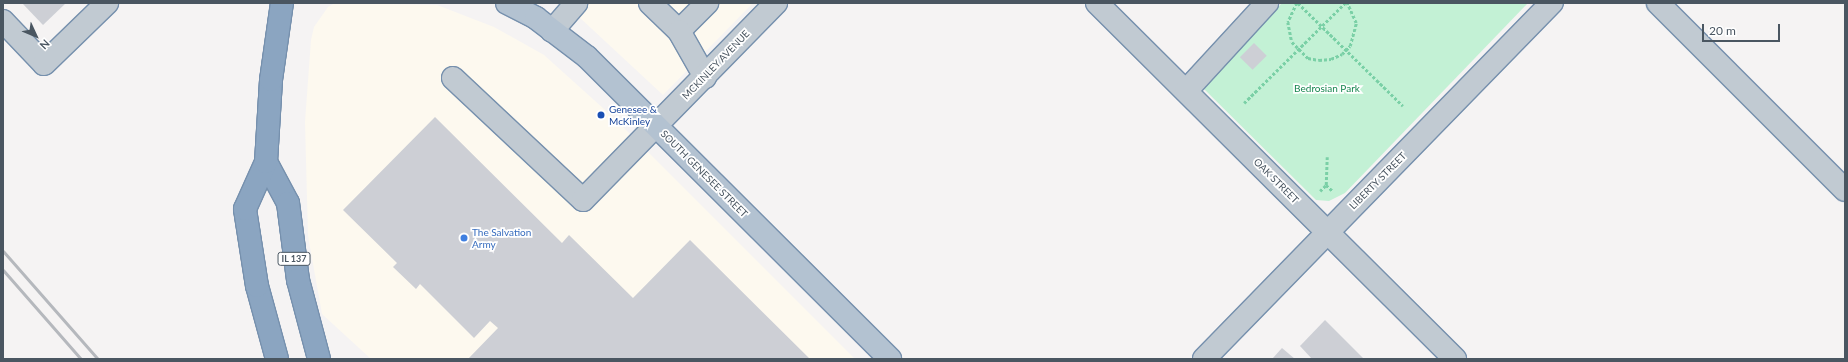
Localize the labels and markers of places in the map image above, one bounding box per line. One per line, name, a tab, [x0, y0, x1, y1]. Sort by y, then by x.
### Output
place label: Genesee & McKinley	[609, 103, 657, 126]
marker: Genesee & McKinley	[596, 110, 606, 120]
place label: The Salvation Army	[472, 226, 531, 250]
marker: The Salvation Army	[459, 233, 469, 243]

